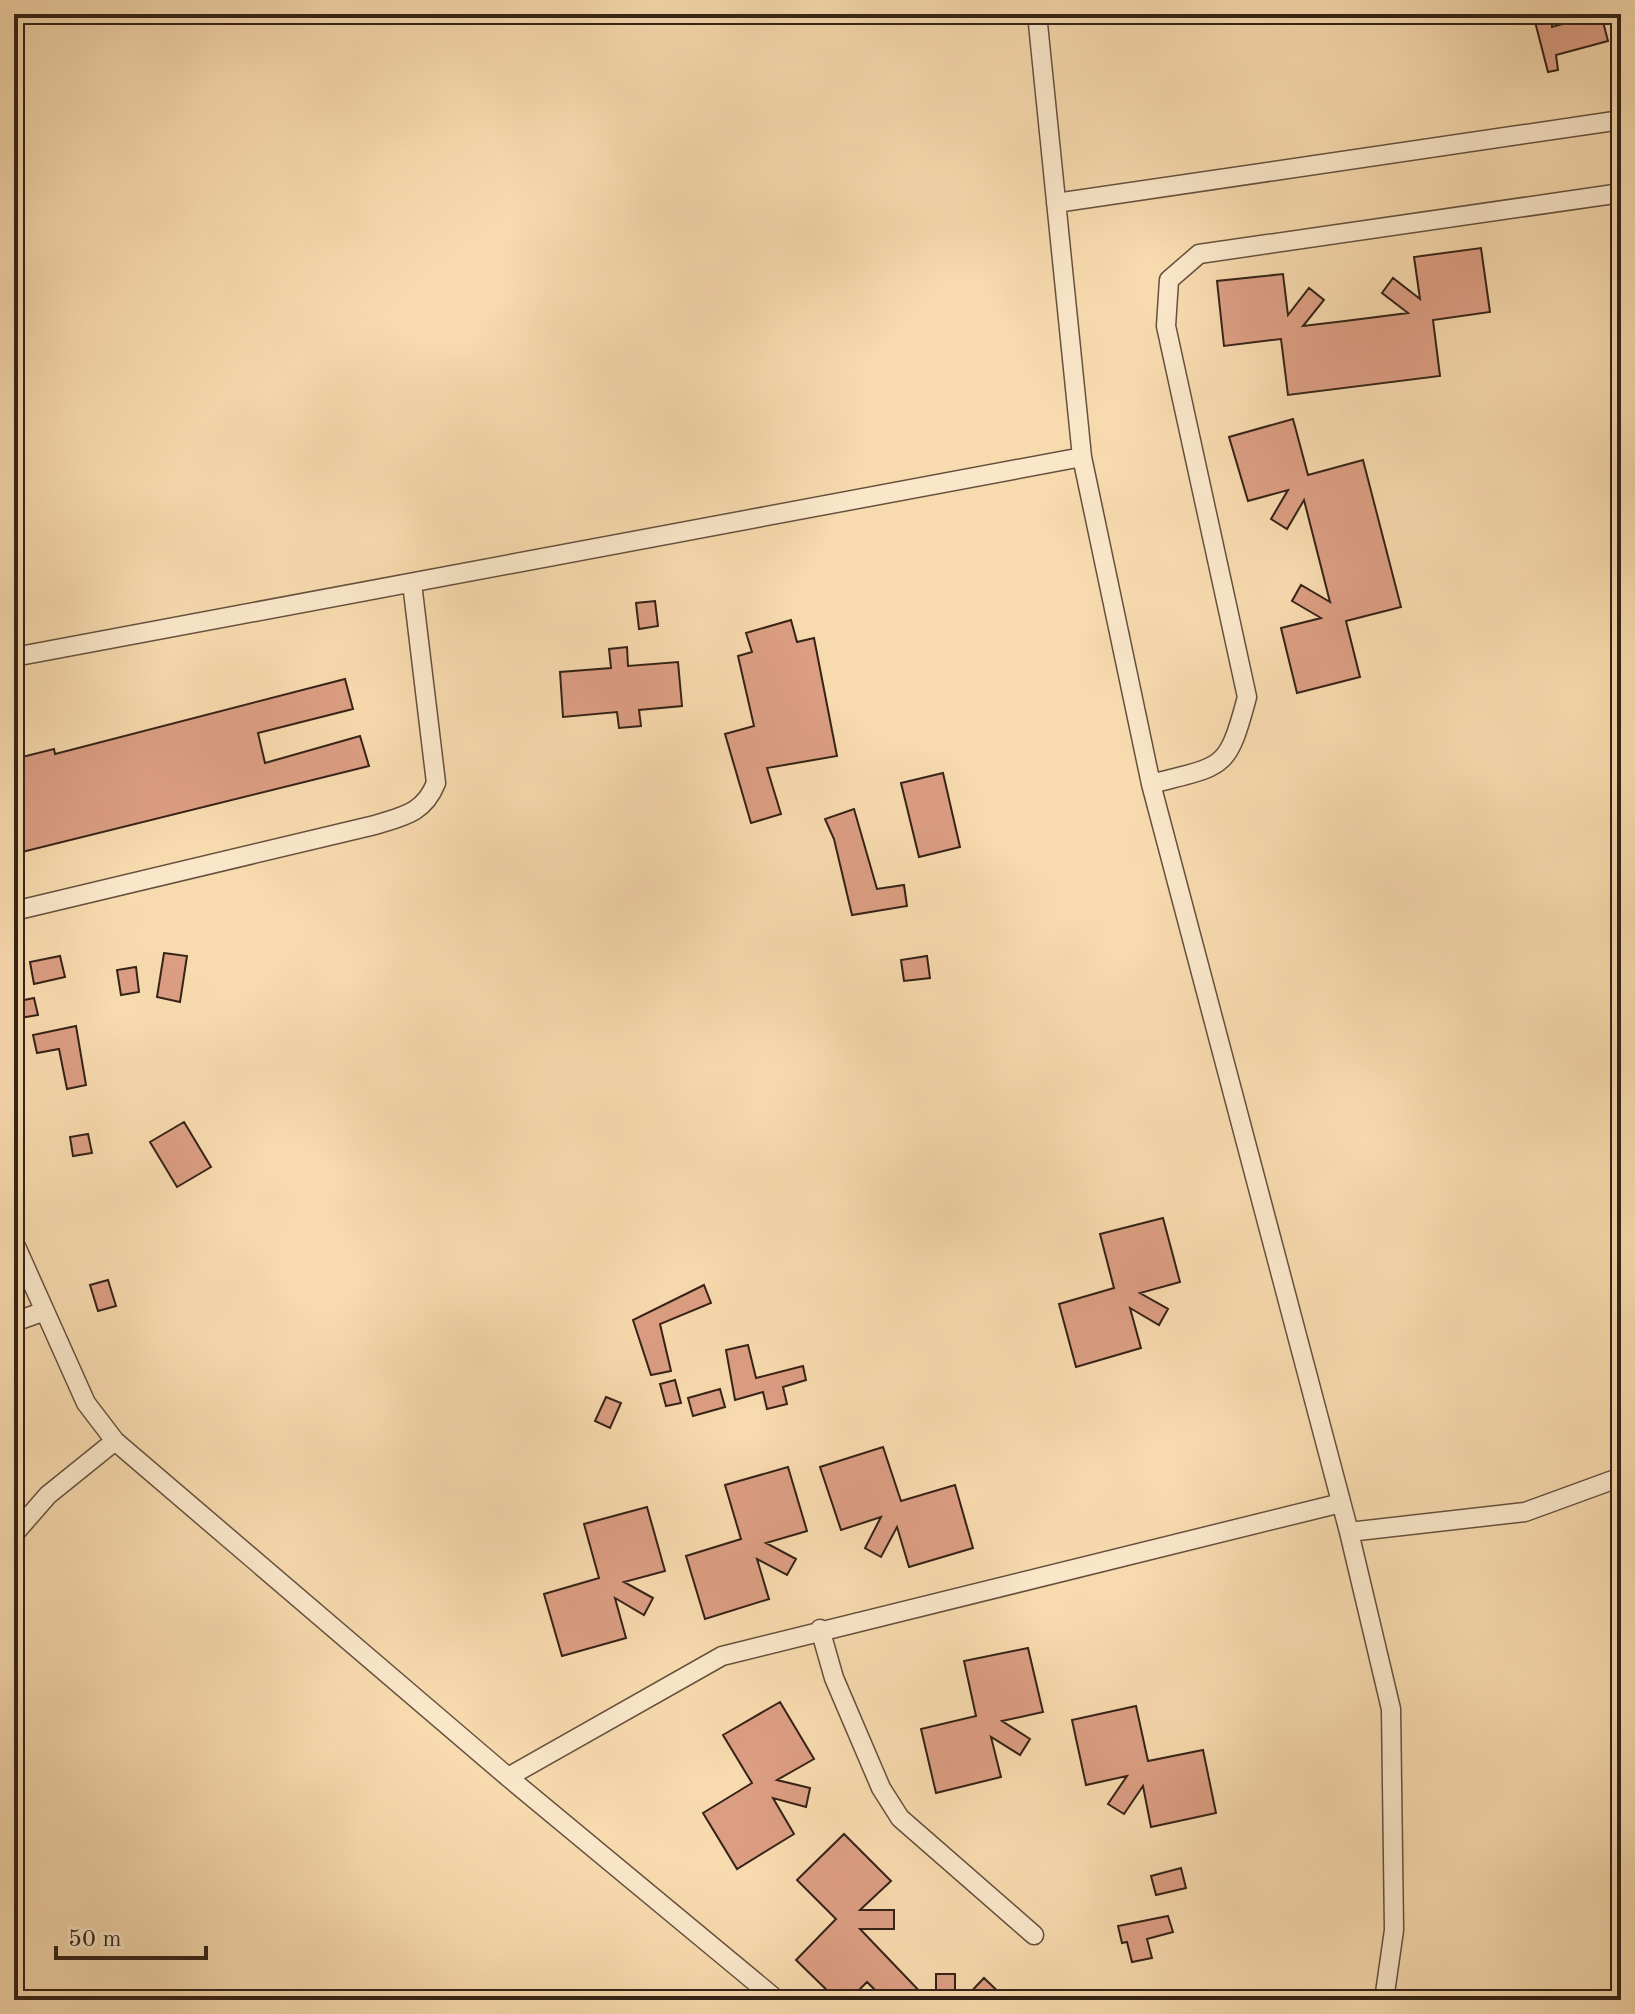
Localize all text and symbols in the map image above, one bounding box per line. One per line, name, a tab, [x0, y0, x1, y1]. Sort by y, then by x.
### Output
scale bar	[56, 1910, 206, 1960]
text: 50 m	[68, 1928, 122, 1952]

